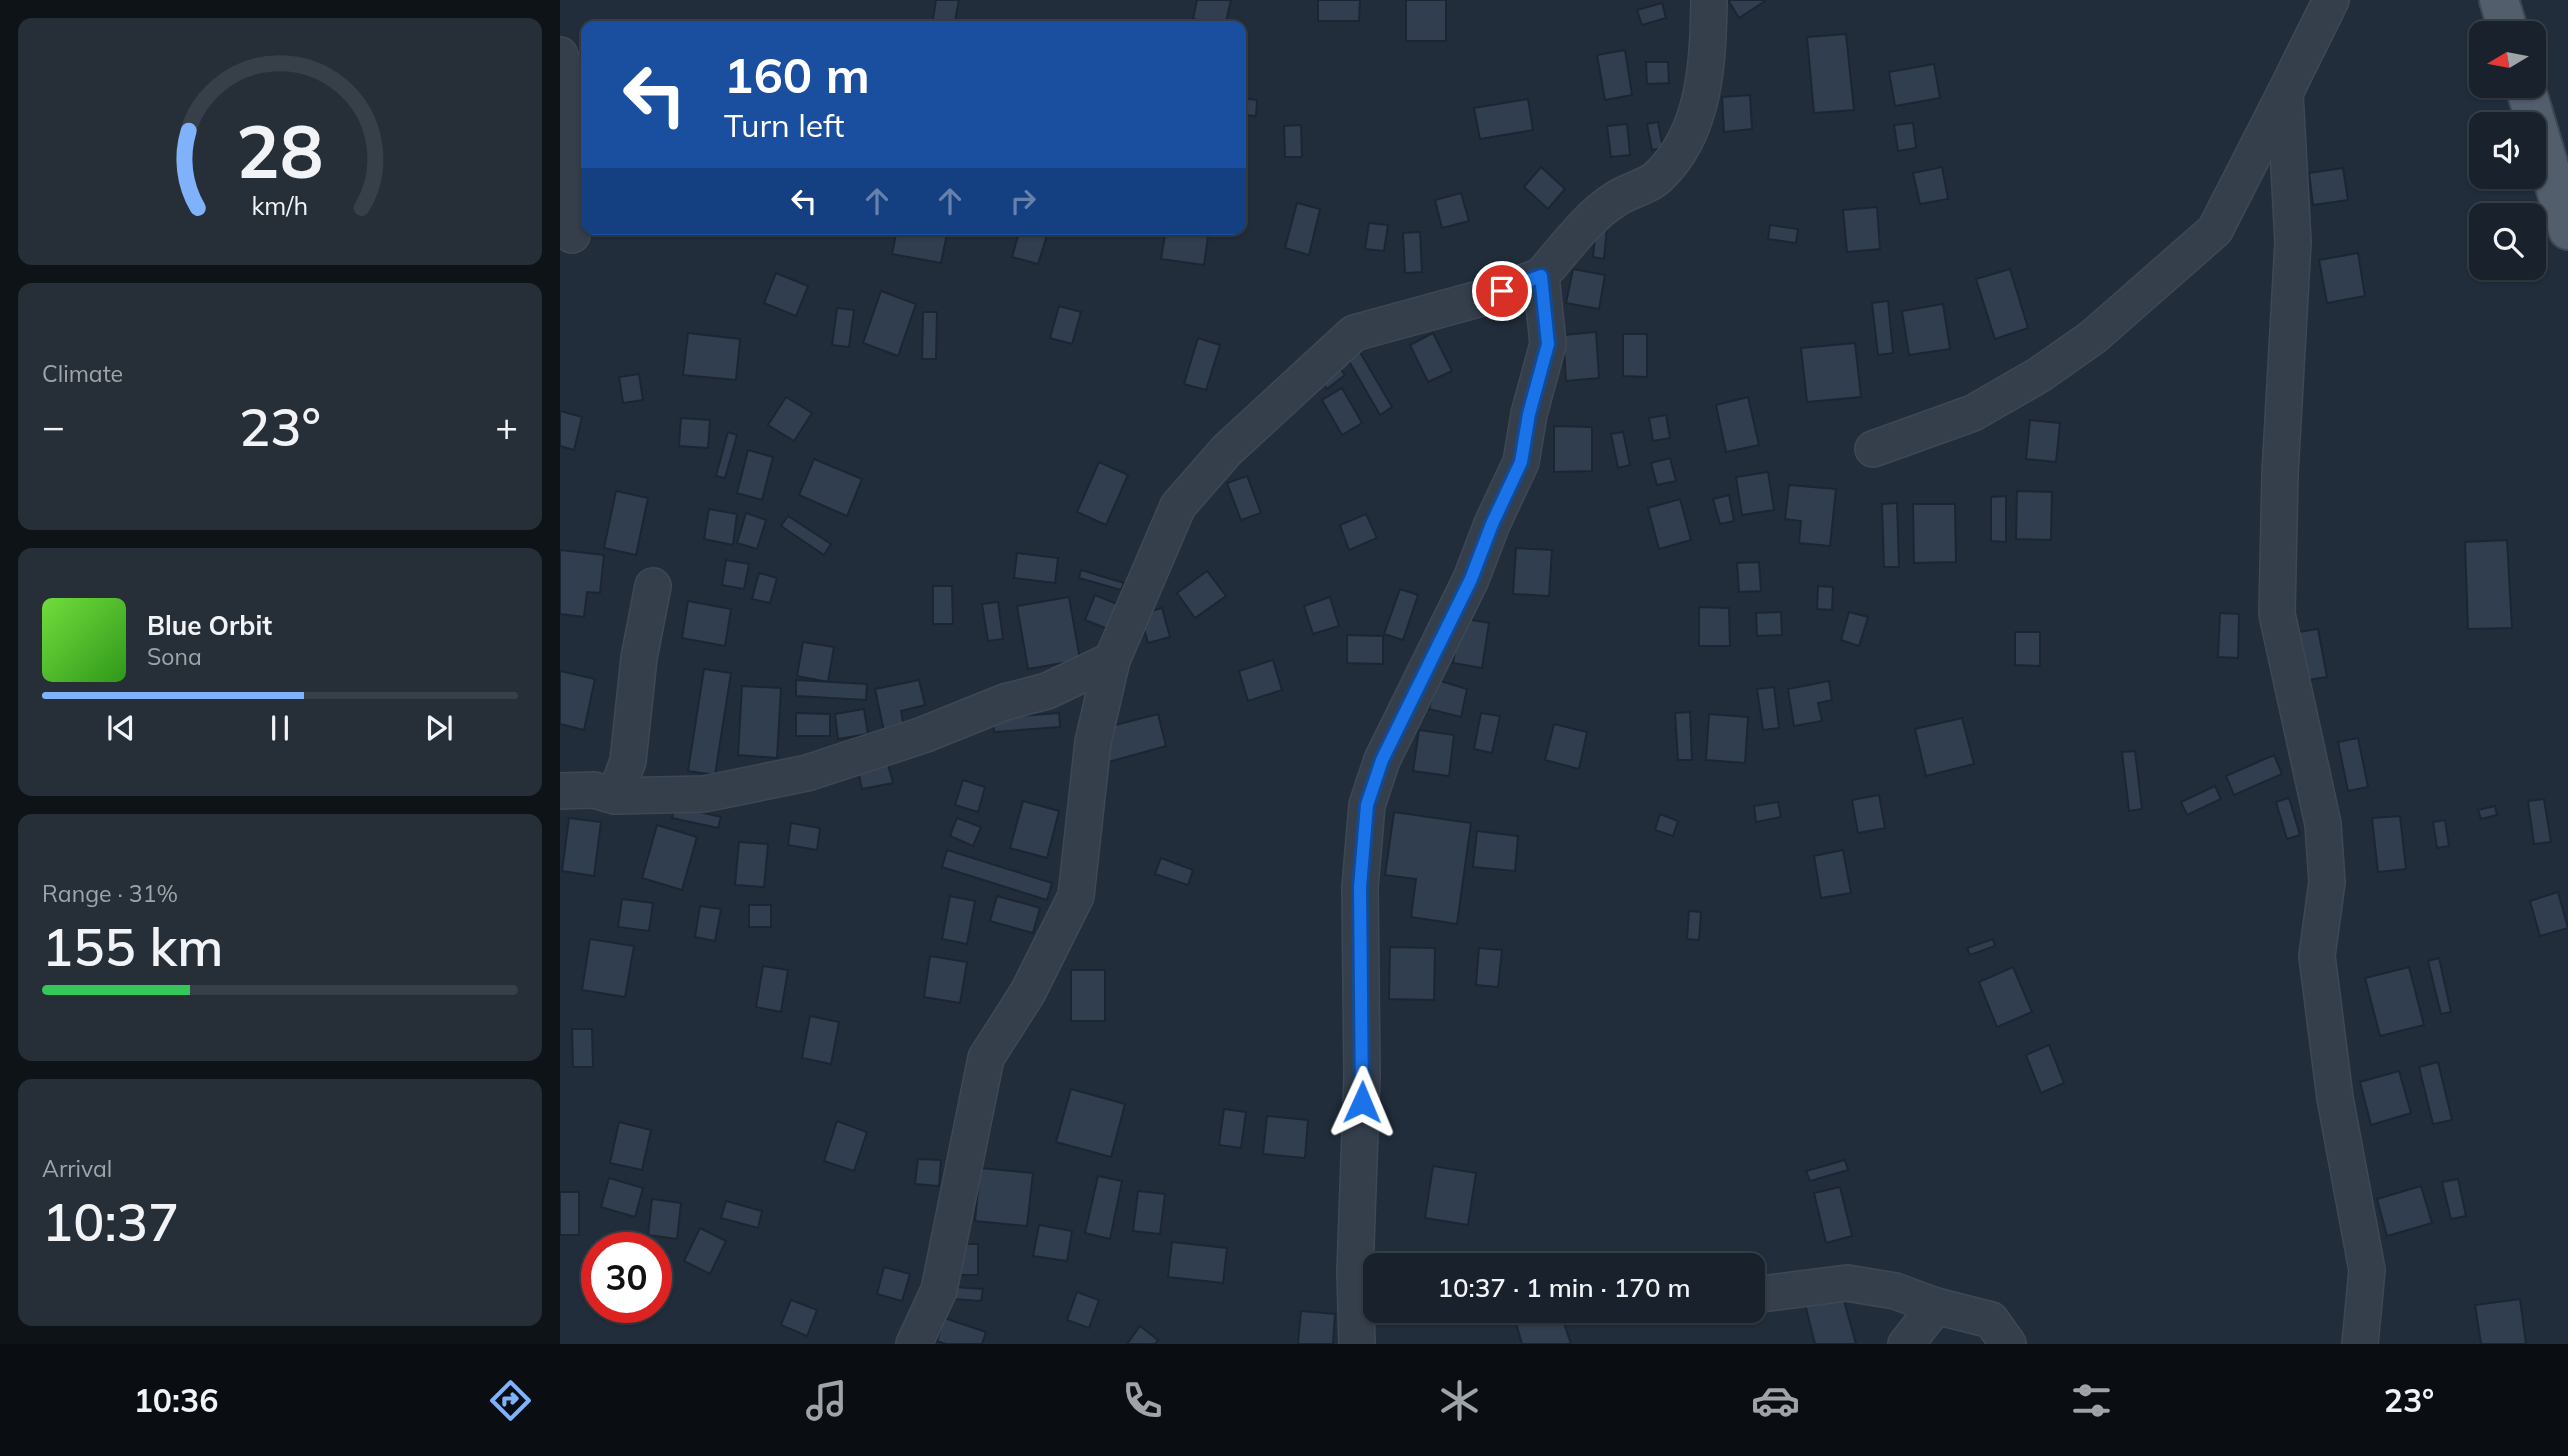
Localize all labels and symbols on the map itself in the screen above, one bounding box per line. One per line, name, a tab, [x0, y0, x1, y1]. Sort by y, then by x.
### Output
north arrow	[2469, 21, 2546, 98]
pin	[1472, 261, 1532, 321]
position arrow	[1325, 1065, 1399, 1139]
speed limit sign: 30	[581, 1232, 672, 1323]

